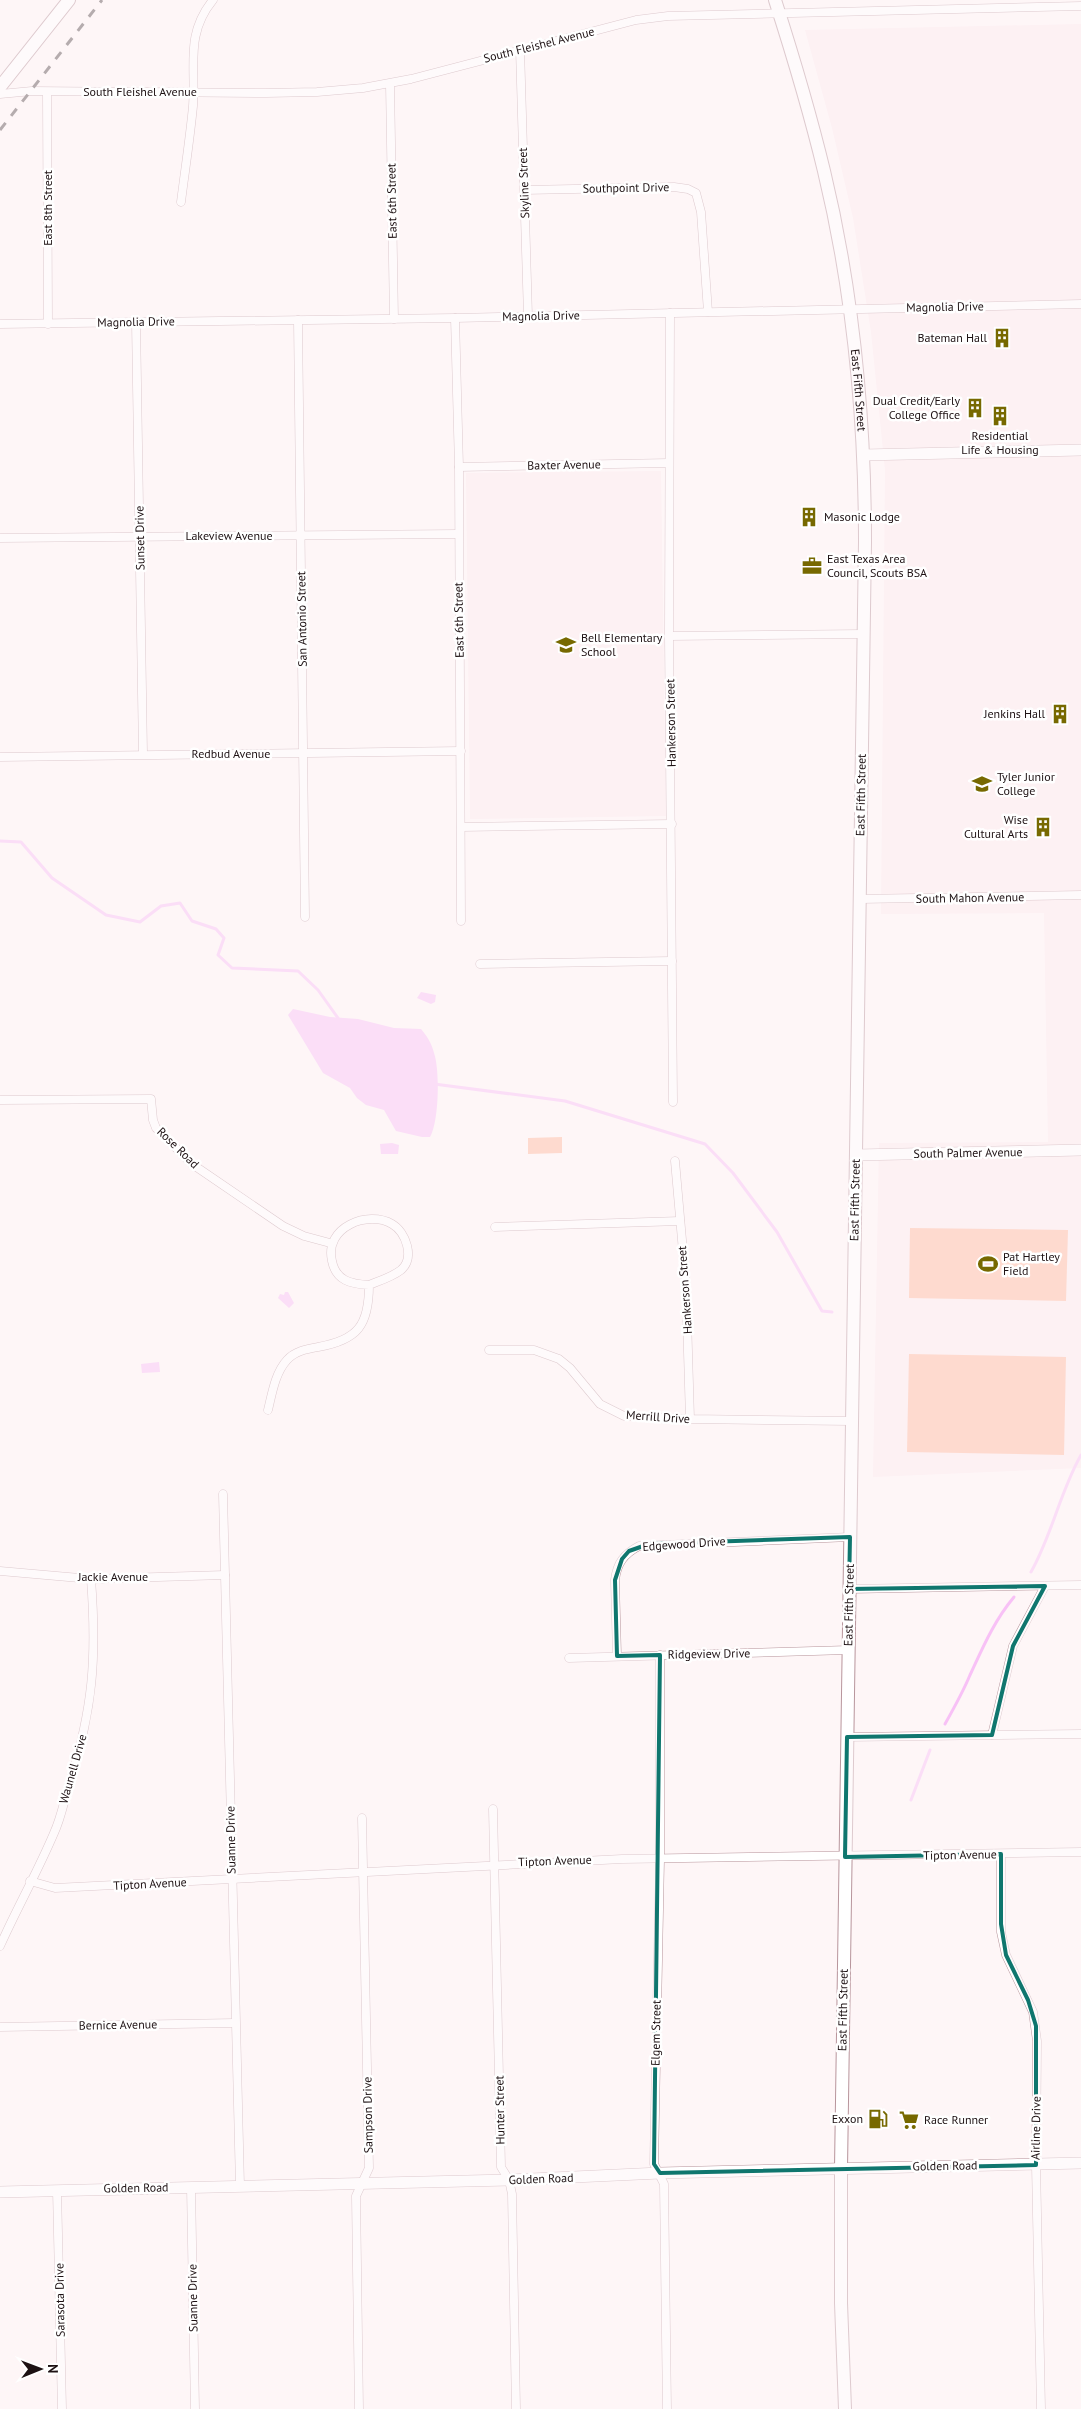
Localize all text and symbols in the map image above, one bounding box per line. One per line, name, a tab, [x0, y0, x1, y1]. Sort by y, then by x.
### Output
street label: South Fleishel Avenue	[482, 23, 596, 66]
street label: South Fleishel Avenue	[83, 84, 197, 99]
street label: Skyline Street	[515, 147, 532, 219]
street label: East 6th Street	[383, 163, 400, 239]
street label: East 8th Street	[40, 170, 55, 246]
street label: Southpoint Drive	[582, 179, 670, 196]
street label: Magnolia Drive	[906, 298, 984, 315]
street label: Magnolia Drive	[502, 307, 580, 324]
street label: Magnolia Drive	[97, 313, 175, 330]
building icon: Bateman Hall	[991, 327, 1013, 349]
place label: Bateman Hall	[918, 330, 987, 345]
street label: East Fifth Street	[848, 348, 870, 432]
place label: Dual Credit/Early College Office	[873, 393, 960, 422]
building icon: Dual Credit/Early College Office	[964, 397, 986, 419]
building icon: Residential Life & Housing	[989, 405, 1011, 427]
place label: Residential Life & Housing	[961, 428, 1039, 457]
street label: Baxter Avenue	[527, 456, 601, 473]
street label: Sunset Drive	[131, 506, 148, 570]
building icon: Masonic Lodge	[798, 506, 820, 528]
place label: Masonic Lodge	[824, 509, 900, 524]
street label: Lakeview Avenue	[185, 528, 273, 543]
place label: East Texas Area Council, Scouts BSA	[827, 551, 927, 580]
office icon: East Texas Area Council, Scouts BSA	[801, 555, 823, 577]
street label: San Antonio Street	[293, 571, 310, 667]
street label: East 6th Street	[450, 582, 467, 658]
place label: Bell Elementary School	[581, 630, 663, 659]
school or university icon: Bell Elementary School	[555, 634, 577, 656]
street label: Hankerson Street	[662, 679, 679, 767]
building icon: Jenkins Hall	[1049, 703, 1071, 725]
place label: Jenkins Hall	[983, 706, 1045, 721]
street label: Redbud Avenue	[192, 746, 270, 761]
street label: East Fifth Street	[852, 754, 869, 836]
place label: Tyler Junior College	[997, 769, 1055, 798]
school or university icon: Tyler Junior College	[971, 773, 993, 795]
place label: Wise Cultural Arts	[964, 812, 1028, 841]
building icon: Wise Cultural Arts	[1032, 816, 1054, 838]
street label: South Mahon Avenue	[916, 889, 1024, 906]
street label: Rose Road	[154, 1124, 203, 1171]
street label: South Palmer Avenue	[913, 1144, 1023, 1161]
street label: East Fifth Street	[846, 1159, 863, 1241]
street label: Hankerson Street	[674, 1245, 695, 1335]
place label: Pat Hartley Field	[1003, 1249, 1060, 1278]
sports icon: Pat Hartley Field	[977, 1253, 999, 1275]
street label: Merrill Drive	[626, 1407, 691, 1426]
street label: Edgewood Drive	[642, 1533, 726, 1554]
street label: East Fifth Street	[840, 1564, 857, 1646]
street label: Jackie Avenue	[77, 1569, 148, 1584]
street label: Ridgeview Drive	[668, 1645, 750, 1662]
street label: Waunell Drive	[55, 1732, 90, 1805]
street label: Suanne Drive	[222, 1806, 239, 1874]
street label: Tipton Avenue	[923, 1846, 997, 1863]
street label: Tipton Avenue	[518, 1852, 592, 1869]
street label: Tipton Avenue	[113, 1874, 187, 1893]
street label: East Fifth Street	[834, 1969, 851, 2051]
street label: Elgem Street	[647, 2000, 664, 2066]
street label: Bernice Avenue	[79, 2016, 157, 2033]
street label: Hunter Street	[491, 2075, 508, 2145]
street label: Sampson Drive	[359, 2077, 376, 2153]
street label: Airline Drive	[1027, 2096, 1044, 2160]
fuel station icon: Exxon	[867, 2108, 889, 2130]
supermarket icon: Race Runner	[898, 2109, 920, 2131]
place label: Exxon	[832, 2111, 863, 2126]
place label: Race Runner	[924, 2112, 988, 2127]
street label: Golden Road	[912, 2157, 978, 2174]
street label: Golden Road	[508, 2170, 574, 2187]
street label: Golden Road	[103, 2179, 169, 2196]
street label: Sarasota Drive	[51, 2263, 68, 2337]
street label: Suanne Drive	[184, 2264, 201, 2332]
north arrow	[15, 2344, 65, 2394]
text: N	[44, 2364, 62, 2374]

